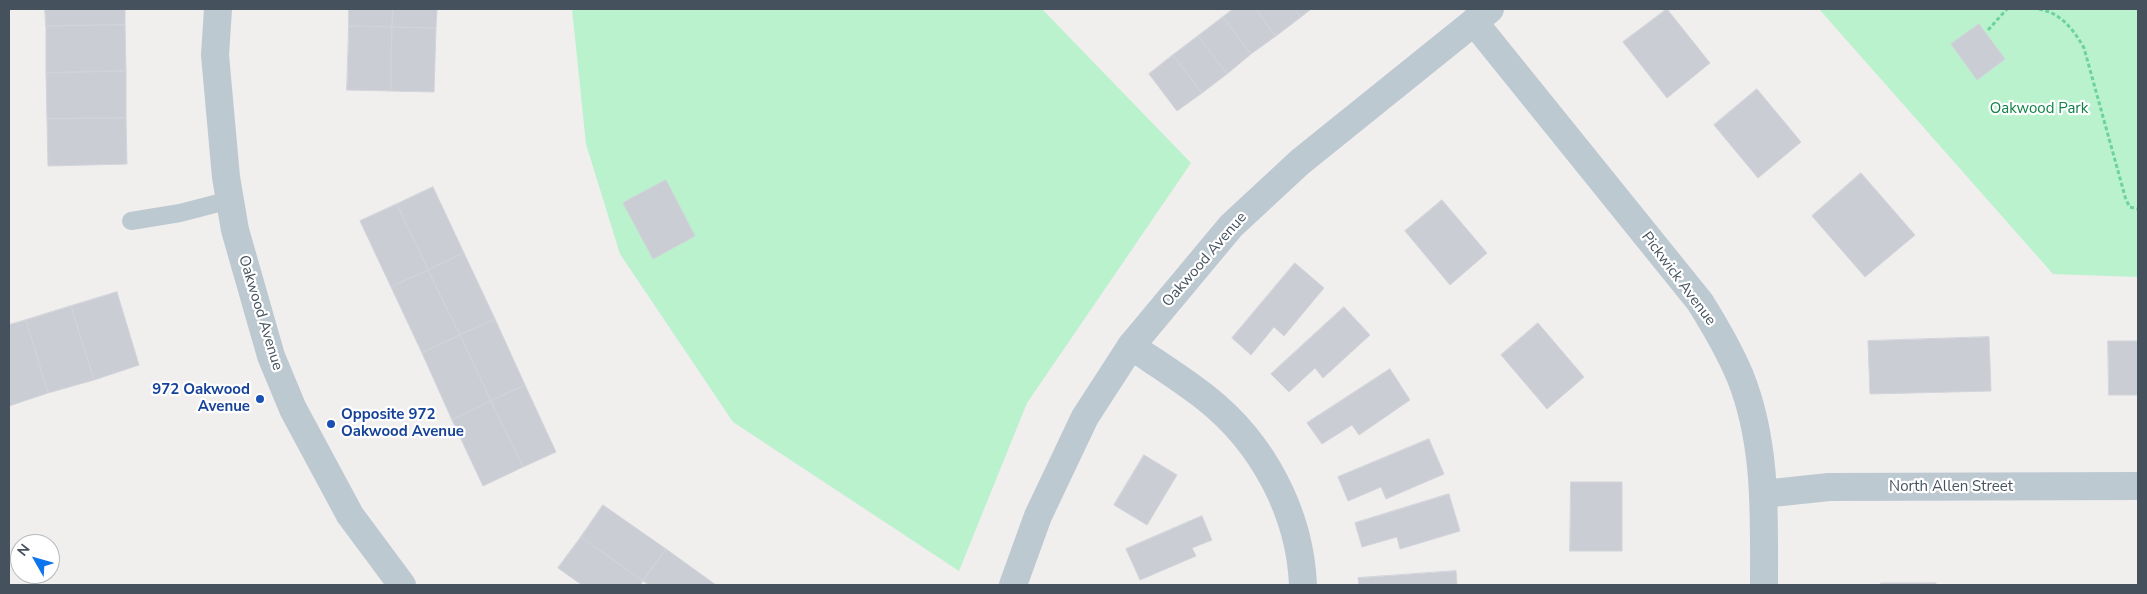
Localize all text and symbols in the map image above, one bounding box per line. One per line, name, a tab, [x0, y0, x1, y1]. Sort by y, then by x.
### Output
park label: Oakwood Park	[1990, 100, 2088, 118]
street label: Oakwood Avenue	[1159, 209, 1251, 311]
street label: Pickwick Avenue	[1637, 229, 1719, 329]
street label: Oakwood Avenue	[234, 253, 286, 373]
place label: 972 Oakwood Avenue	[152, 381, 250, 416]
marker: 972 Oakwood Avenue	[254, 393, 266, 405]
place label: Opposite 972 Oakwood Avenue	[341, 406, 464, 441]
marker: Opposite 972 Oakwood Avenue	[325, 418, 337, 430]
street label: North Allen Street	[1889, 478, 2013, 496]
north arrow	[10, 534, 60, 584]
text: N	[13, 540, 34, 560]

